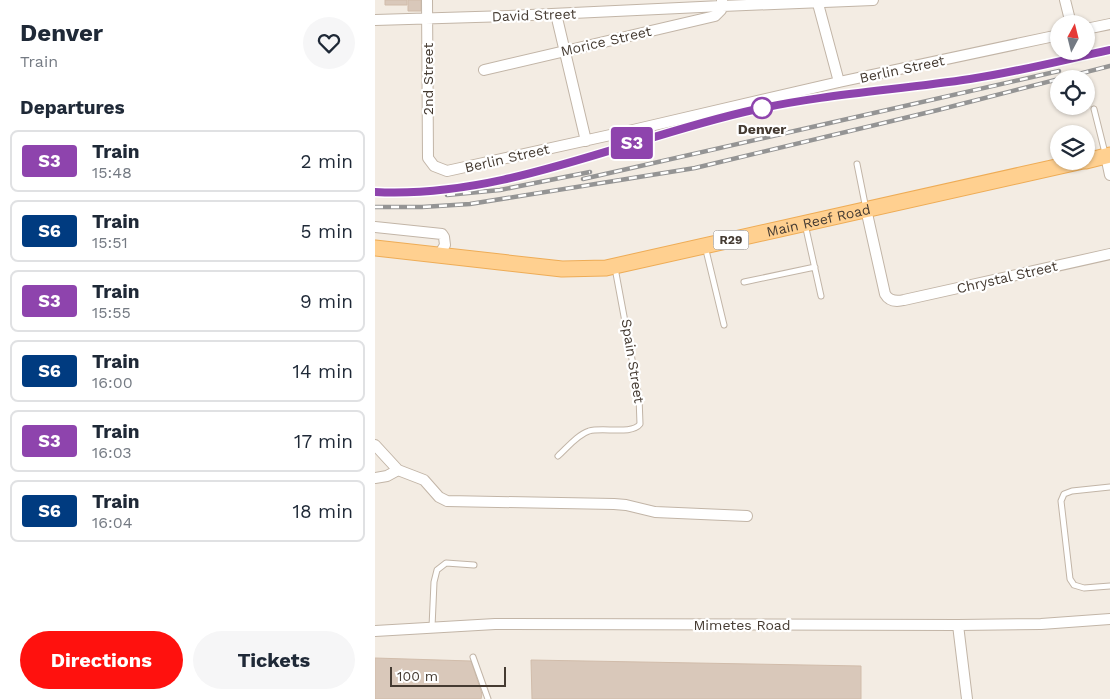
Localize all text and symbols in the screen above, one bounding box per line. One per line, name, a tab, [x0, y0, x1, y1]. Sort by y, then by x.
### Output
street label: David Street	[492, 6, 577, 24]
north arrow	[1050, 15, 1095, 60]
map controls	[1050, 15, 1095, 170]
button: heart	[303, 17, 355, 69]
text: Denver	[20, 19, 103, 47]
street label: Morice Street	[559, 23, 653, 59]
street label: 2nd Street	[420, 43, 436, 115]
text: Train	[20, 52, 58, 71]
street label: Berlin Street	[858, 52, 946, 86]
button: locate	[1050, 70, 1095, 115]
text: Departures	[20, 96, 125, 119]
marker: Denver	[751, 97, 773, 119]
place label: Denver	[738, 121, 786, 137]
button: layers	[1050, 125, 1095, 170]
line badge: S3	[609, 127, 655, 159]
text: S3	[621, 132, 643, 153]
text: Train	[92, 140, 140, 163]
street label: Berlin Street	[463, 140, 551, 176]
text: S3	[38, 150, 61, 171]
text: 2 min	[301, 150, 353, 173]
text: 15:48	[92, 163, 132, 182]
street label: Main Reef Road	[765, 201, 872, 240]
text: Train	[92, 210, 140, 233]
text: S6	[38, 220, 61, 241]
text: 5 min	[301, 220, 353, 243]
road number: R29	[713, 230, 749, 250]
text: 15:51	[92, 233, 128, 252]
street label: Chrystal Street	[955, 258, 1059, 296]
text: Train	[92, 280, 140, 303]
text: S3	[38, 290, 61, 311]
text: 9 min	[300, 290, 353, 313]
text: 15:55	[92, 303, 131, 322]
street label: Spain Street	[618, 318, 648, 404]
text: Train	[92, 350, 140, 373]
text: S6	[38, 360, 61, 381]
text: 14 min	[293, 360, 353, 383]
text: 16:00	[92, 373, 133, 392]
text: Train	[92, 420, 140, 443]
text: S3	[38, 430, 61, 451]
text: 17 min	[294, 430, 353, 453]
text: 16:03	[92, 443, 132, 462]
text: Train	[92, 490, 140, 513]
text: S6	[38, 500, 61, 521]
text: 18 min	[292, 500, 353, 523]
text: 16:04	[92, 513, 132, 532]
street label: Mimetes Road	[693, 617, 791, 633]
button: Directions	[20, 631, 183, 689]
button: Tickets	[193, 631, 355, 689]
scale bar	[390, 664, 506, 687]
text: 100 m	[397, 668, 438, 684]

